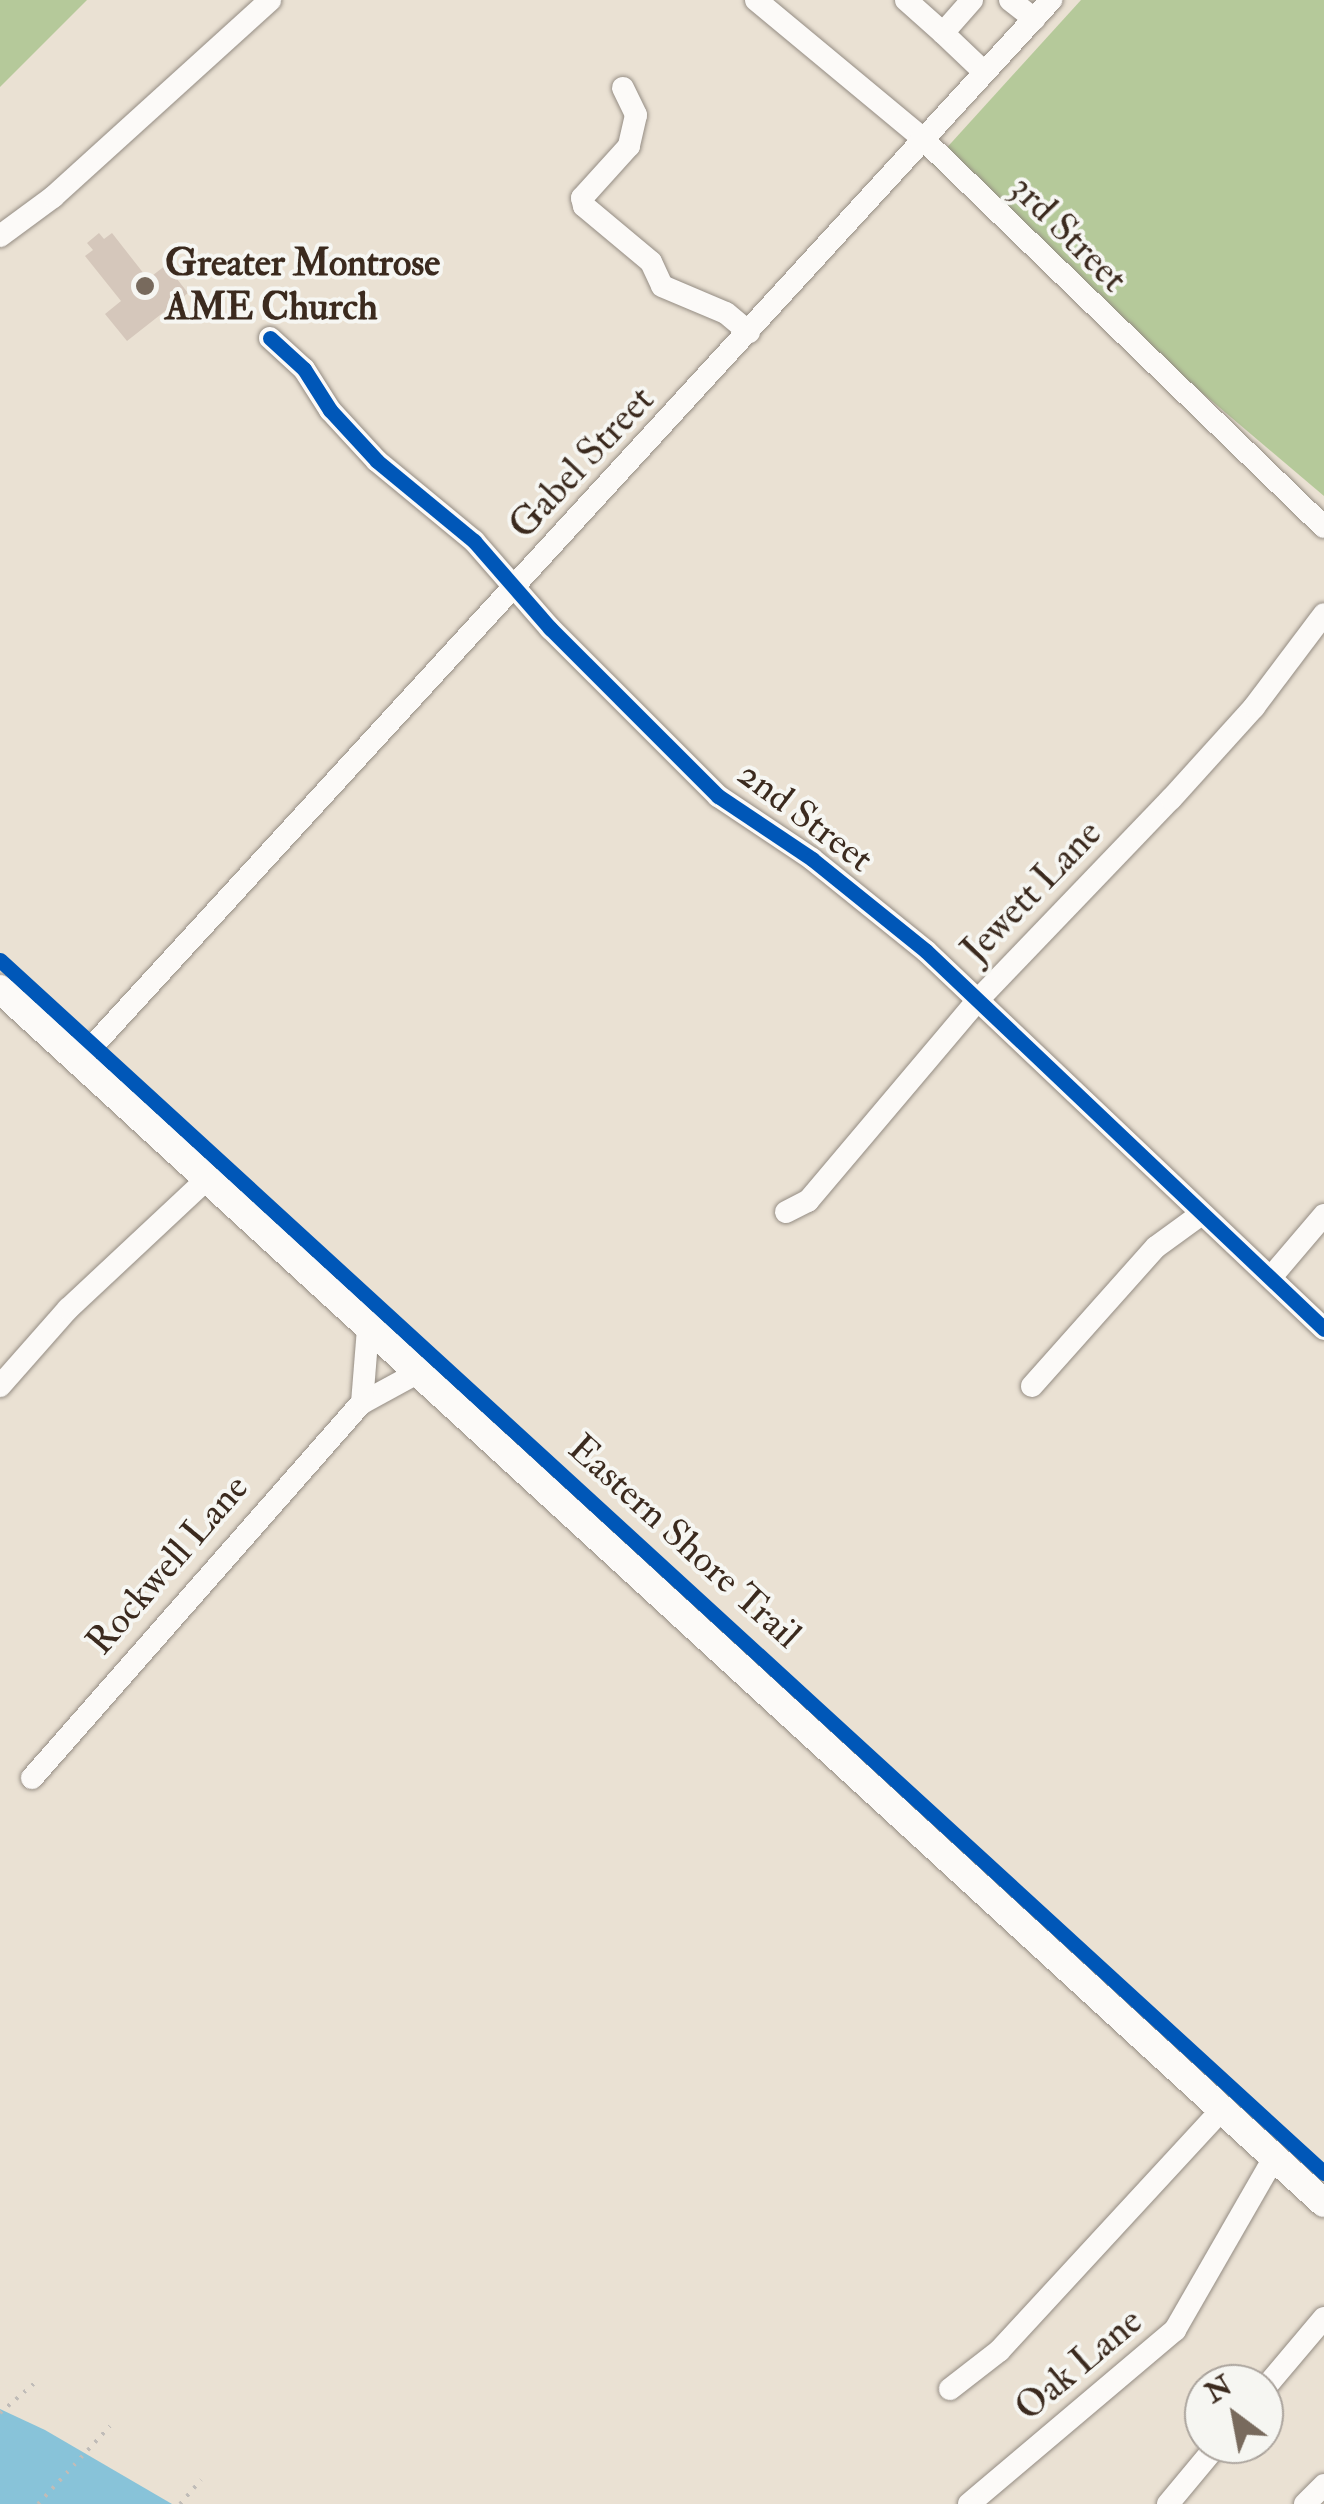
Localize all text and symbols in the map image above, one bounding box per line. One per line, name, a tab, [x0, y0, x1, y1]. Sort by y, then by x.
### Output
street label: 3rd Street	[1000, 166, 1136, 302]
place label: Greater Montrose AME Church	[165, 241, 440, 330]
marker: Greater Montrose AME Church	[134, 275, 156, 297]
street label: Gabel Street	[500, 377, 664, 549]
street label: 2nd Street	[729, 752, 881, 882]
street label: Jewett Lane	[953, 811, 1111, 973]
street label: Eastern Shore Trail	[558, 1426, 810, 1658]
street label: Rockwell Lane	[77, 1466, 259, 1664]
street label: Oak Lane	[1006, 2299, 1152, 2431]
north arrow	[1184, 2364, 1284, 2464]
text: N	[1199, 2368, 1239, 2411]

